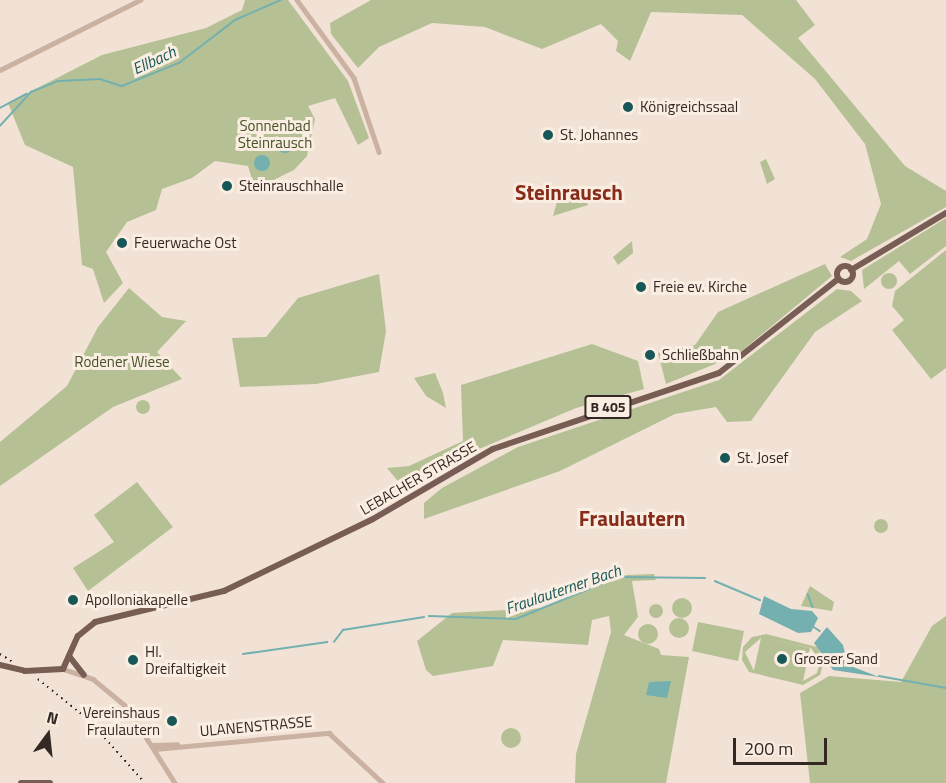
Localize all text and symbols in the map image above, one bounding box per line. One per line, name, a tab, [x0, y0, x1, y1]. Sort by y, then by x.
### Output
water label: Ellbach	[129, 42, 179, 78]
place label: Königreichssaal	[640, 98, 738, 116]
marker: Königreichssaal	[621, 100, 635, 114]
park label: Sonnenbad Steinrausch	[238, 116, 312, 151]
place label: St. Johannes	[560, 126, 638, 144]
marker: St. Johannes	[541, 128, 555, 142]
place label: Steinrauschhalle	[239, 177, 343, 195]
marker: Steinrauschhalle	[220, 179, 234, 193]
district label: Steinrausch	[515, 179, 623, 205]
place label: Feuerwache Ost	[134, 234, 236, 252]
marker: Feuerwache Ost	[115, 236, 129, 250]
place label: Freie ev. Kirche	[653, 278, 747, 296]
marker: Freie ev. Kirche	[634, 280, 648, 294]
place label: Schließbahn	[662, 346, 739, 364]
marker: Schließbahn	[643, 348, 657, 362]
park label: Rodener Wiese	[74, 353, 170, 371]
road number: B 405	[584, 396, 632, 418]
street label: LEBACHER STRASSE	[357, 437, 479, 519]
place label: St. Josef	[737, 449, 788, 467]
marker: St. Josef	[718, 451, 732, 465]
district label: Fraulautern	[579, 505, 685, 531]
water label: Fraulauterner Bach	[503, 560, 623, 618]
place label: Apolloniakapelle	[85, 591, 188, 609]
marker: Apolloniakapelle	[66, 593, 80, 607]
place label: Hl. Dreifaltigkeit	[145, 642, 226, 677]
place label: Grosser Sand	[794, 650, 878, 668]
marker: Grosser Sand	[775, 652, 789, 666]
marker: Hl. Dreifaltigkeit	[126, 653, 140, 667]
place label: Vereinshaus Fraulautern	[83, 703, 160, 738]
north arrow	[18, 705, 78, 765]
text: N	[44, 705, 61, 731]
street label: ULANENSTRASSE	[199, 712, 313, 740]
marker: Vereinshaus Fraulautern	[165, 714, 179, 728]
scale bar	[736, 726, 830, 764]
text: 200 m	[744, 735, 793, 762]

